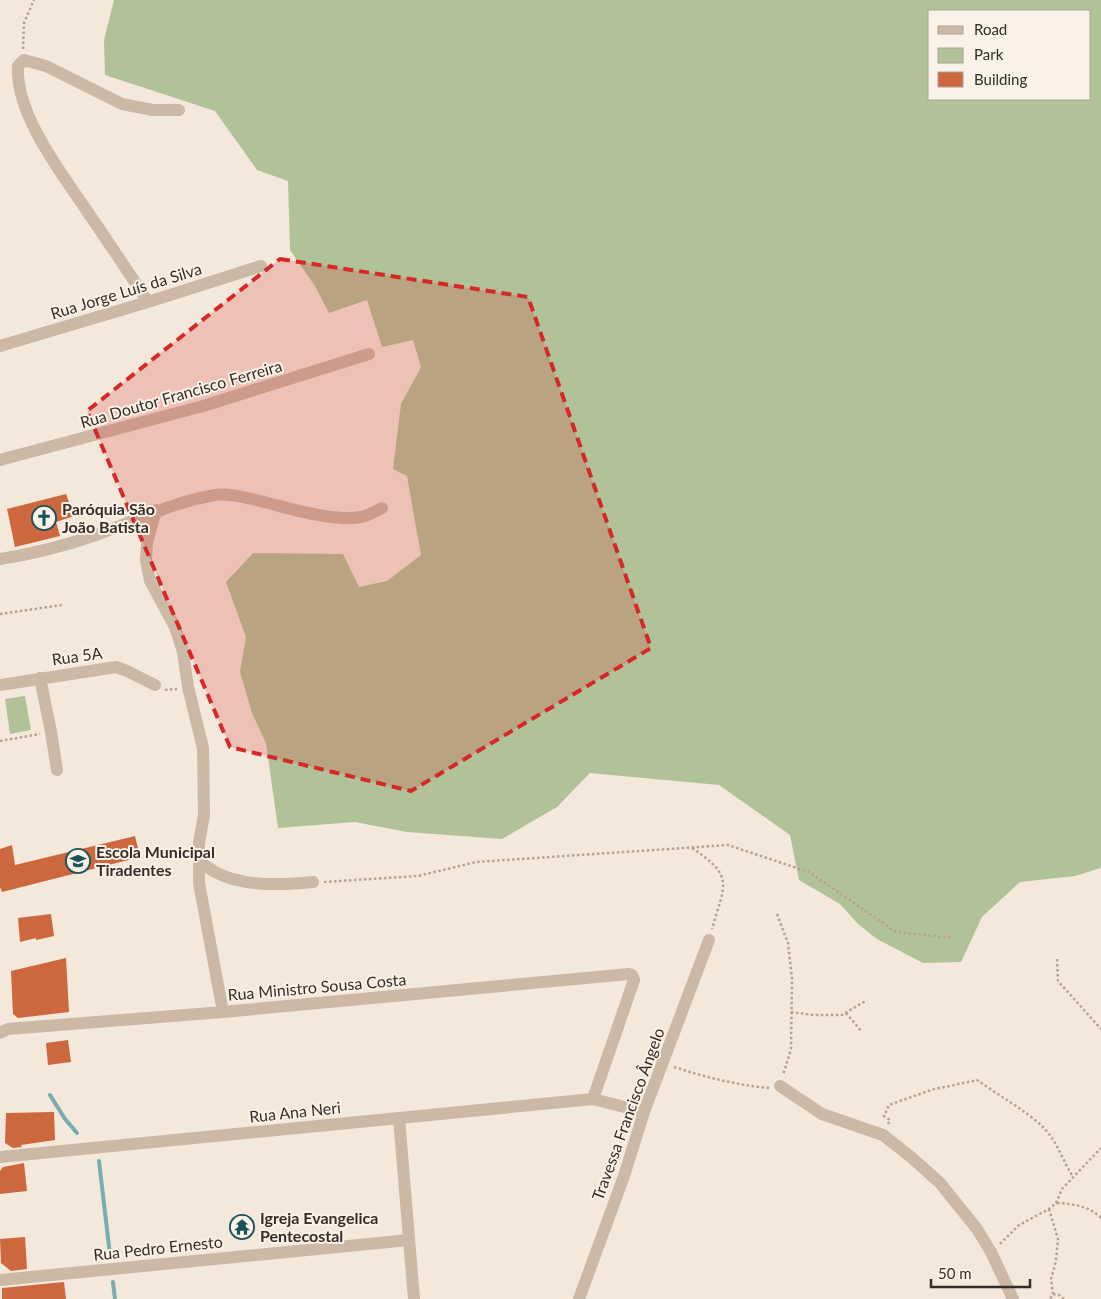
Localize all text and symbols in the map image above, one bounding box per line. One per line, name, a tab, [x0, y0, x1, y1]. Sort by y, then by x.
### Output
legend	[928, 10, 1091, 100]
text: Road	[974, 20, 1007, 38]
text: Park	[974, 45, 1004, 63]
text: Building	[974, 70, 1027, 88]
street label: Rua Jorge Luís da Silva	[48, 258, 204, 323]
street label: Rua Doutor Francisco Ferreira	[78, 356, 284, 431]
place label: Paróquia São João Batista	[62, 499, 155, 536]
church icon: Paróquia São João Batista	[31, 505, 57, 531]
street label: Rua 5A	[50, 643, 104, 668]
place label: Escola Municipal Tiradentes	[96, 842, 215, 879]
school or university icon: Escola Municipal Tiradentes	[65, 848, 91, 874]
street label: Rua Ministro Sousa Costa	[227, 969, 407, 1004]
street label: Travessa Francisco Ângelo	[587, 1025, 668, 1203]
street label: Rua Ana Neri	[248, 1097, 342, 1126]
place label: Igreja Evangelica Pentecostal	[260, 1208, 378, 1245]
temple icon: Igreja Evangelica Pentecostal	[229, 1214, 255, 1240]
street label: Rua Pedro Ernesto	[92, 1231, 224, 1264]
scale bar	[931, 1256, 1030, 1288]
text: 50 m	[938, 1264, 972, 1282]

